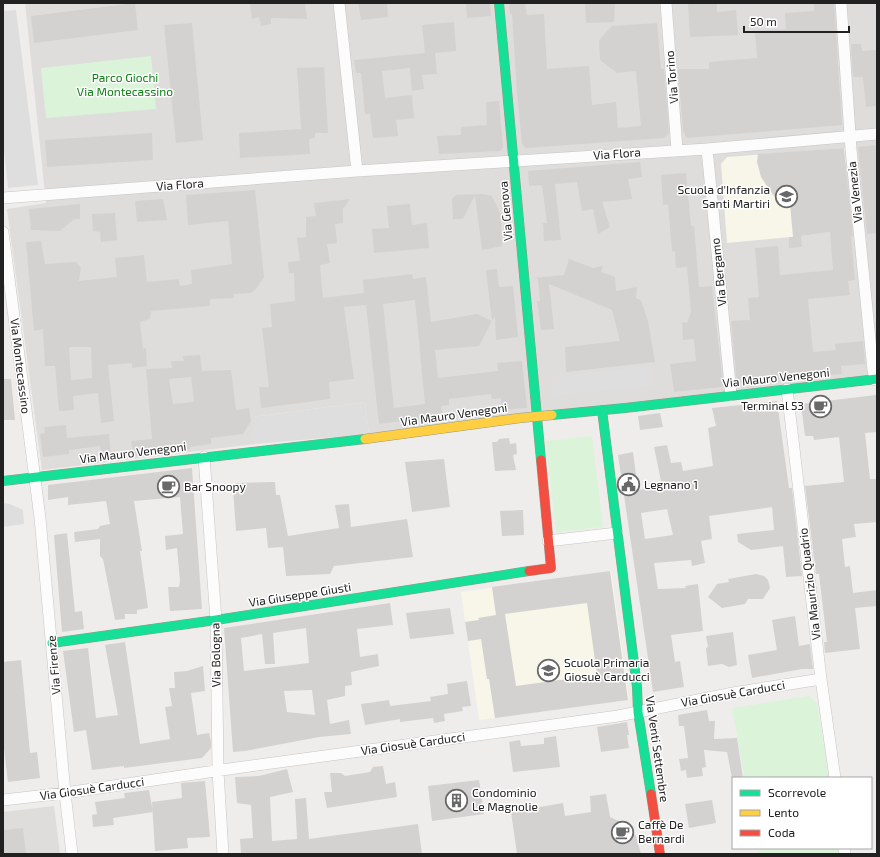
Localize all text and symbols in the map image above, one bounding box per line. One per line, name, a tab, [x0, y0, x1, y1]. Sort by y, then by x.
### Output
scale bar	[744, 8, 849, 34]
text: 50 m	[750, 14, 777, 28]
street label: Via Torino	[662, 50, 680, 104]
park label: Parco Giochi Via Montecassino	[77, 70, 173, 98]
street label: Via Flora	[593, 144, 641, 162]
street label: Via Venezia	[844, 161, 864, 224]
street label: Via Flora	[156, 175, 204, 193]
street label: Via Genova	[495, 181, 515, 242]
place label: Scuola d'Infanzia Santi Martiri	[678, 182, 770, 210]
school or university icon: Scuola d'Infanzia Santi Martiri	[773, 184, 799, 210]
street label: Via Bergamo	[707, 237, 729, 307]
street label: Via Montecassino	[8, 317, 34, 415]
street label: Via Mauro Venegoni	[722, 364, 830, 390]
cafe icon: Terminal 53	[807, 393, 833, 419]
place label: Terminal 53	[741, 398, 804, 412]
street label: Via Mauro Venegoni	[400, 400, 508, 428]
street label: Via Mauro Venegoni	[79, 439, 187, 466]
public building icon: Legnano 1	[616, 472, 642, 498]
cafe icon: Bar Snoopy	[155, 474, 181, 500]
place label: Legnano 1	[644, 477, 698, 491]
place label: Bar Snoopy	[184, 479, 247, 493]
street label: Via Maurizio Quadrio	[795, 527, 824, 641]
street label: Via Giuseppe Giusti	[248, 579, 352, 609]
street label: Via Bologna	[207, 623, 223, 687]
street label: Via Firenze	[43, 635, 63, 695]
place label: Scuola Primaria Giosuè Carducci	[564, 655, 650, 683]
school or university icon: Scuola Primaria Giosuè Carducci	[535, 657, 561, 683]
street label: Via Giosuè Carducci	[680, 677, 786, 709]
street label: Via Venti Settembre	[644, 695, 672, 803]
street label: Via Giosuè Carducci	[360, 729, 466, 757]
street label: Via Giosuè Carducci	[39, 774, 145, 802]
legend	[732, 777, 872, 849]
place label: Condominio Le Magnolie	[472, 785, 538, 813]
text: Scorrevole	[768, 785, 826, 799]
building icon: Condominio Le Magnolie	[443, 787, 469, 813]
text: Lento	[768, 805, 799, 819]
place label: Caffè De Bernardi	[638, 817, 685, 845]
cafe icon: Caffè De Bernardi	[609, 819, 635, 845]
text: Coda	[768, 825, 795, 839]

